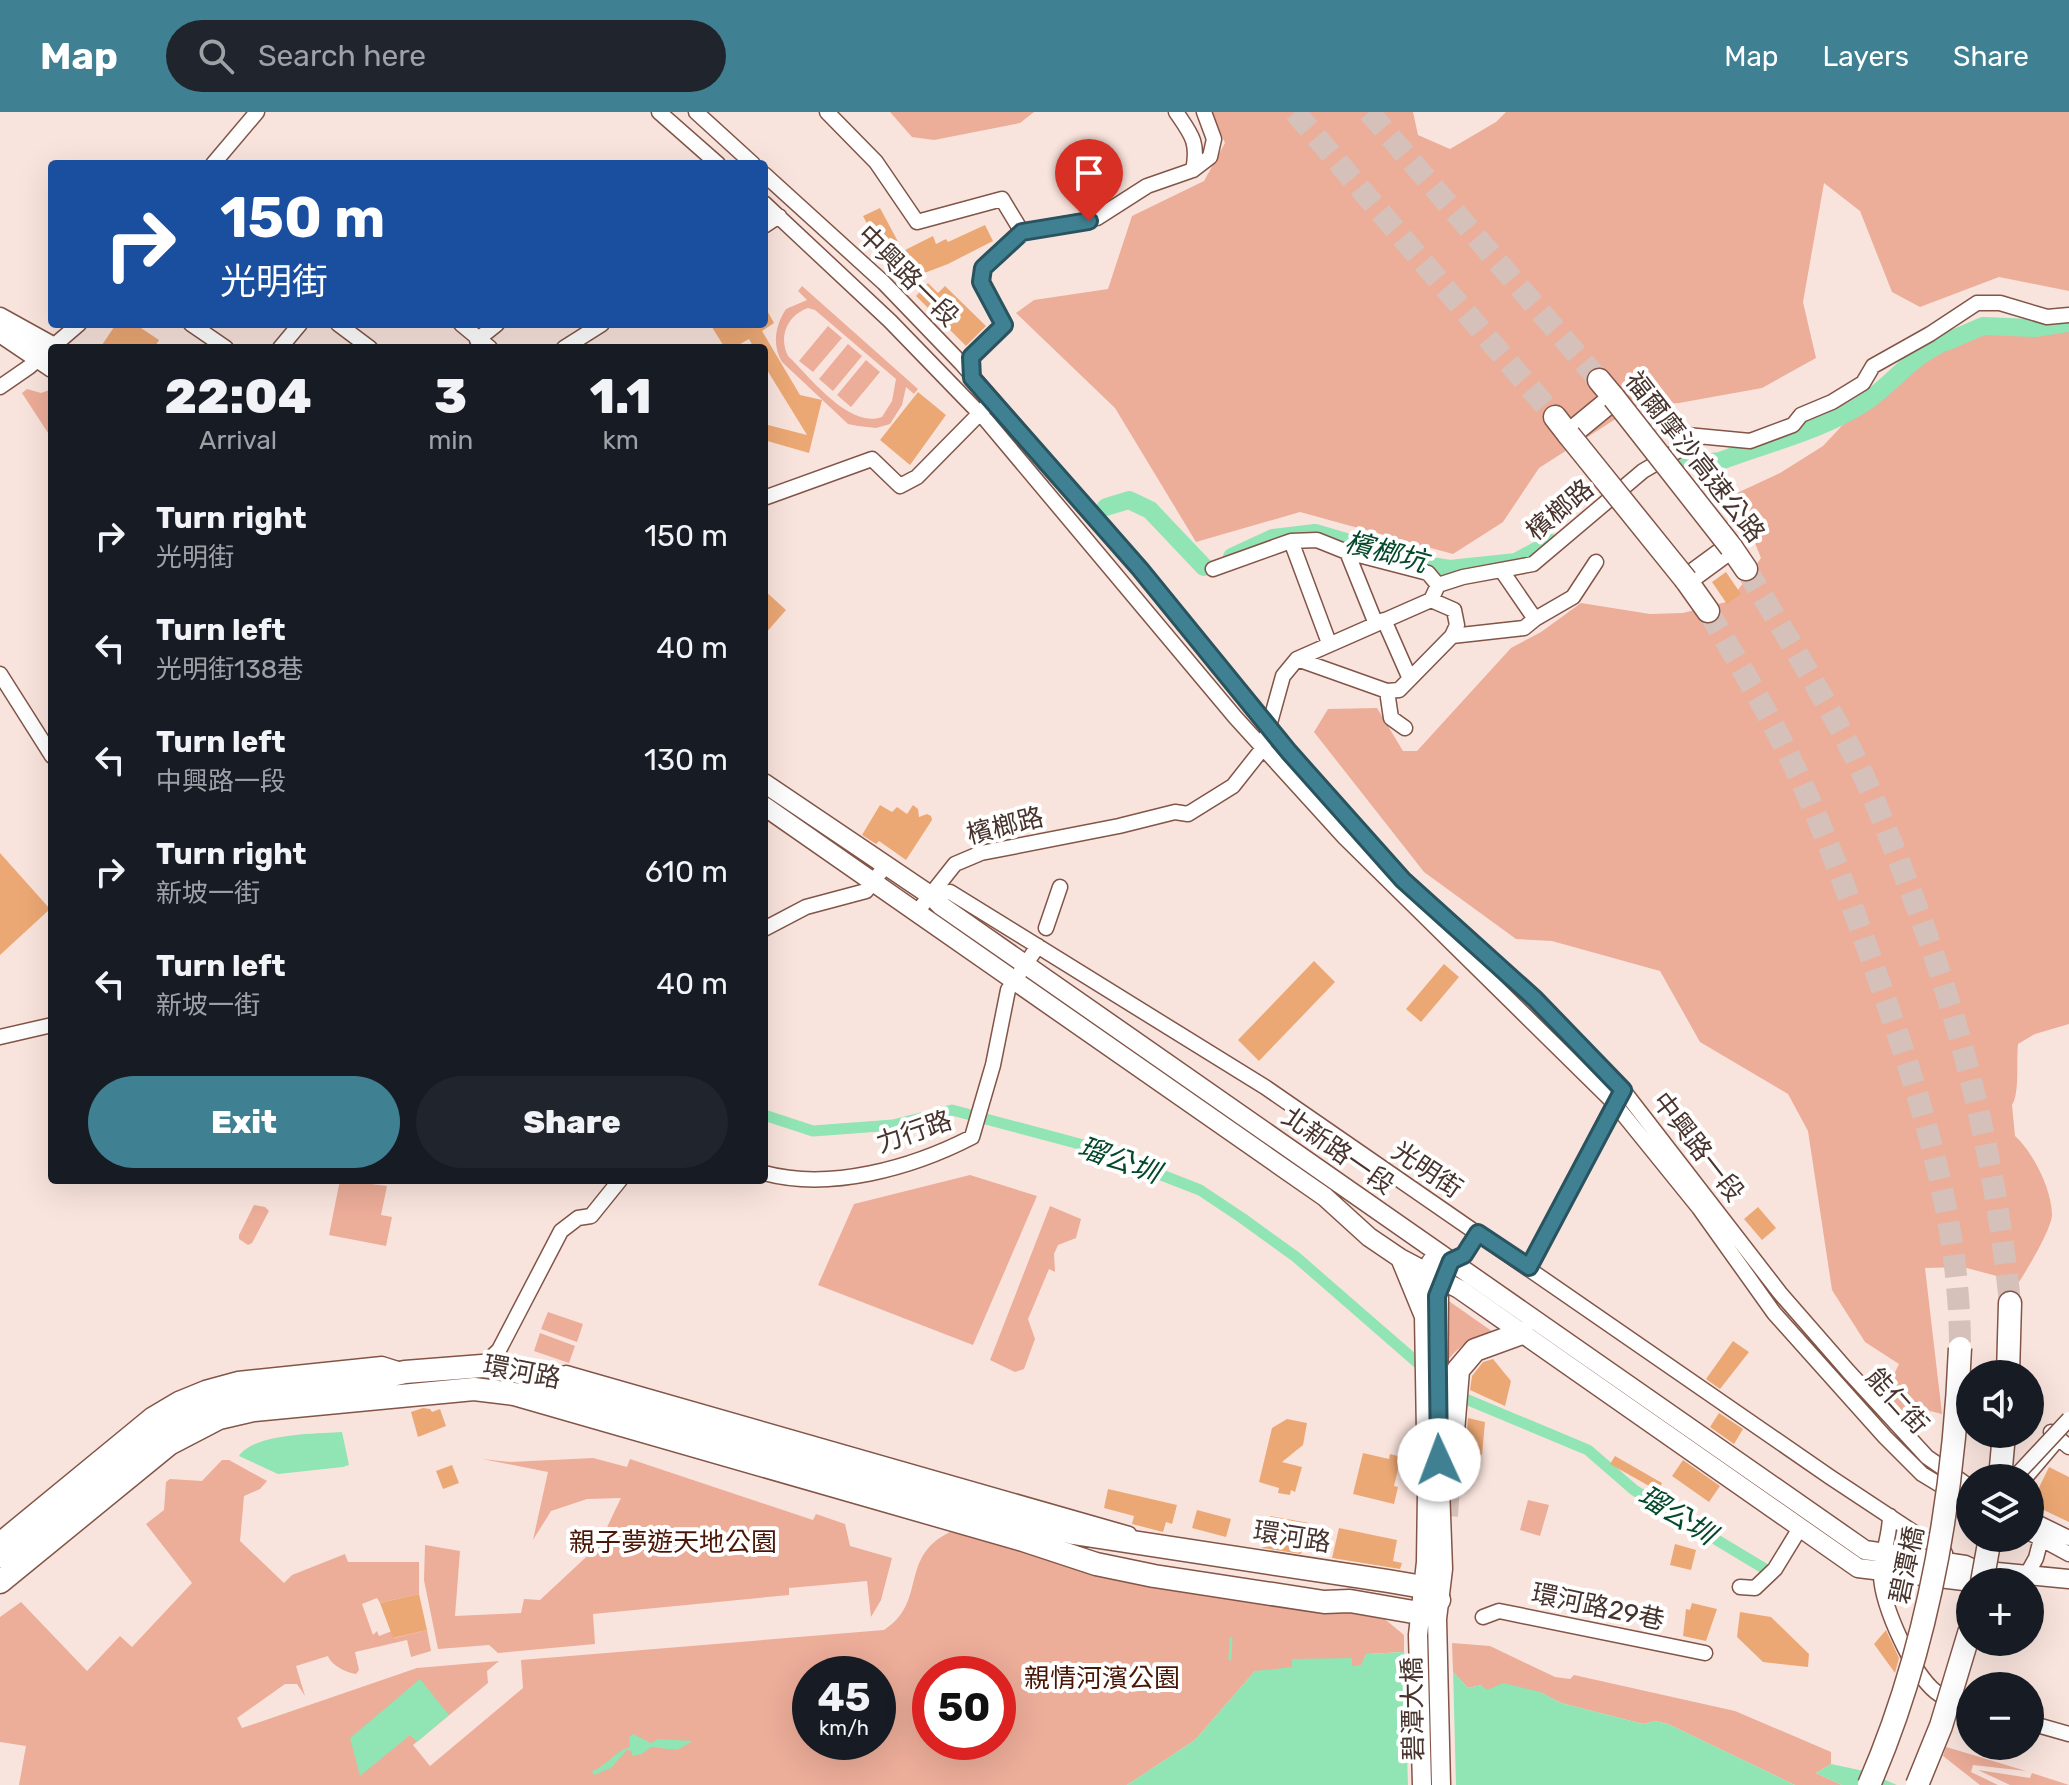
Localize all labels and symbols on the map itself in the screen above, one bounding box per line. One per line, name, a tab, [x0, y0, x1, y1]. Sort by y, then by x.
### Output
pin	[1055, 139, 1123, 221]
street label: 中興路一段	[851, 219, 965, 333]
street label: 福爾摩沙高速公路	[1619, 365, 1771, 549]
street label: 檳榔路	[1520, 473, 1600, 547]
water label: 檳榔坑	[1341, 525, 1435, 580]
street label: 檳榔路	[963, 802, 1047, 850]
street label: 中興路一段	[1646, 1086, 1750, 1208]
street label: 北新路一段	[1276, 1101, 1400, 1201]
street label: 力行路	[872, 1105, 956, 1159]
water label: 瑠公圳	[1074, 1130, 1168, 1191]
street label: 光明街	[1386, 1135, 1468, 1205]
street label: 環河路	[481, 1349, 563, 1395]
street label: 能仁街	[1859, 1362, 1935, 1440]
position arrow	[1397, 1418, 1481, 1502]
water label: 瑠公圳	[1633, 1479, 1725, 1553]
street label: 環河路	[1251, 1516, 1333, 1558]
street label: 碧潭橋	[1884, 1524, 1930, 1606]
park label: 親子夢遊天地公園	[569, 1527, 777, 1558]
street label: 環河路29巷	[1529, 1578, 1667, 1636]
speed limit sign: 50	[912, 1656, 1016, 1760]
street label: 碧潭大橋	[1397, 1657, 1429, 1761]
park label: 親情河濱公園	[1024, 1663, 1180, 1694]

